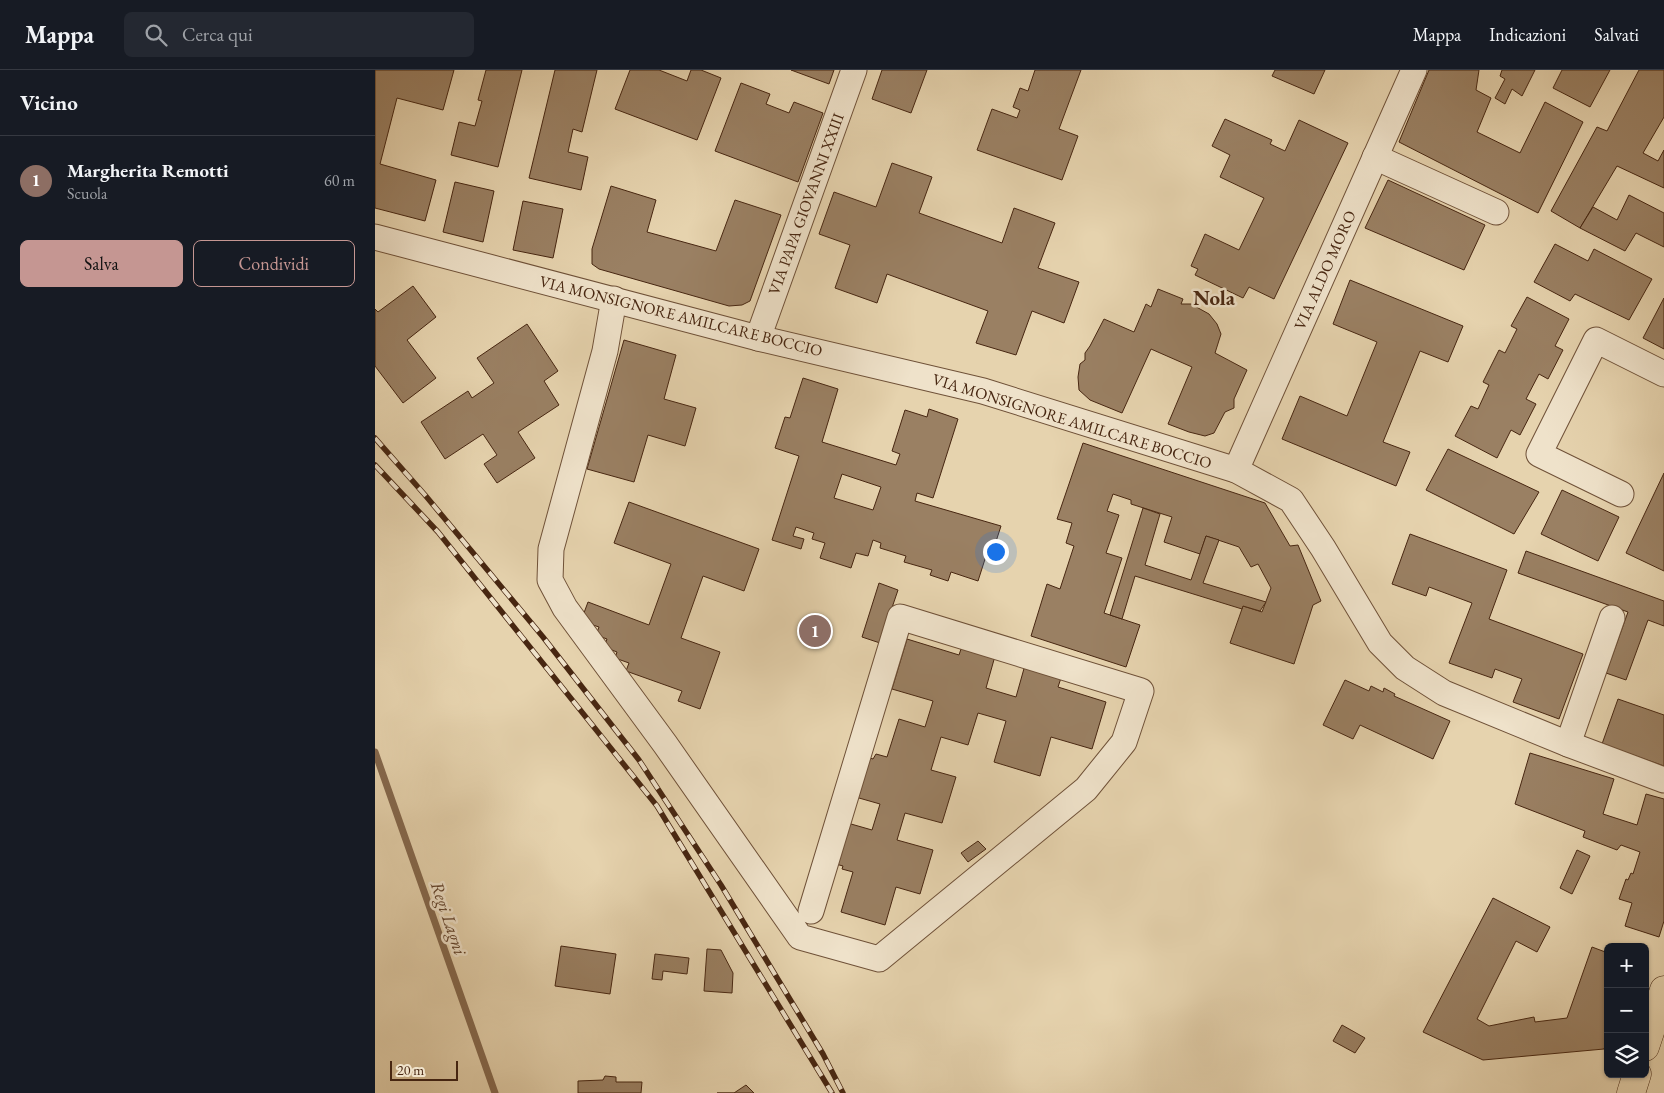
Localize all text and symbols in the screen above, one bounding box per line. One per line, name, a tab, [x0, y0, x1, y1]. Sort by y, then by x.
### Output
search box	[124, 12, 474, 57]
text: Mappa	[25, 19, 94, 50]
icon: search	[142, 21, 170, 49]
text: Cerca qui	[182, 22, 253, 47]
text: Mappa	[1413, 23, 1461, 46]
text: Indicazioni	[1489, 23, 1566, 46]
text: Salvati	[1594, 23, 1639, 46]
text: Vicino	[20, 89, 78, 116]
street label: VIA PAPA GIOVANNI XXIII	[763, 110, 849, 298]
text: Margherita Remotti	[67, 158, 229, 183]
text: 1	[32, 170, 40, 191]
text: 60 m	[324, 170, 355, 191]
text: Scuola	[67, 183, 107, 204]
street label: VIA ALDO MORO	[1289, 207, 1361, 333]
button: Salva	[20, 240, 183, 287]
button: Condividi	[193, 240, 355, 287]
street label: VIA MONSIGNORE AMILCARE BOCCIO	[537, 271, 825, 361]
district label: Nola	[1193, 284, 1236, 311]
street label: VIA MONSIGNORE AMILCARE BOCCIO	[930, 368, 1214, 474]
your location	[983, 539, 1009, 565]
pin: 1	[799, 612, 831, 650]
water label: Regi Lagni	[425, 878, 473, 959]
map controls	[1604, 943, 1649, 1078]
button: +	[1604, 943, 1649, 988]
button: −	[1604, 988, 1649, 1033]
button: layers	[1604, 1033, 1649, 1078]
scale bar	[390, 1058, 457, 1081]
text: 20 m	[397, 1061, 424, 1079]

